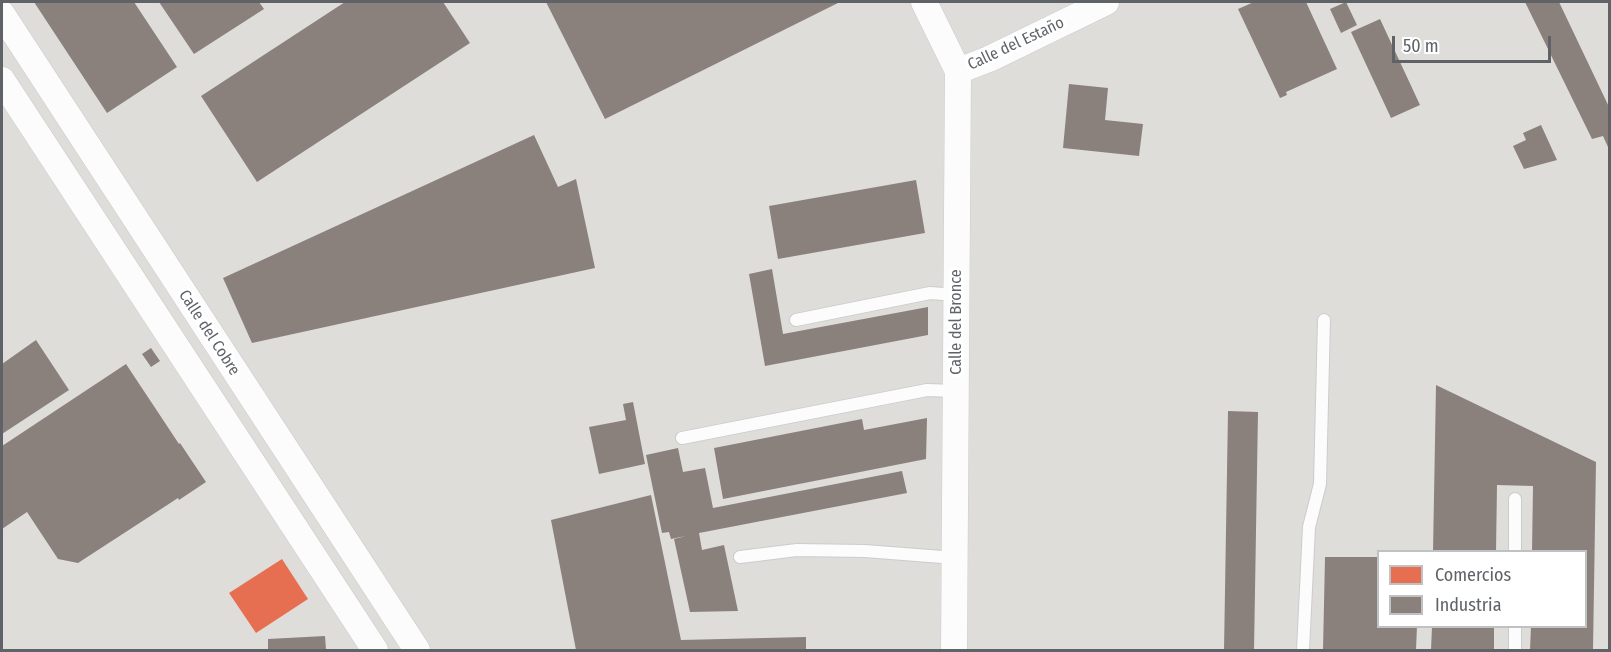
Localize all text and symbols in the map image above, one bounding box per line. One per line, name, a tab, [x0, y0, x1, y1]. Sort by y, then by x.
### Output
street label: Calle del Estaño	[965, 13, 1067, 75]
scale bar	[1395, 24, 1554, 62]
text: 50 m	[1403, 35, 1439, 57]
street label: Calle del Bronce	[947, 269, 967, 375]
street label: Calle del Cobre	[174, 287, 244, 379]
legend	[1377, 550, 1587, 628]
text: Comercios	[1435, 564, 1511, 586]
text: Industria	[1435, 594, 1501, 616]

